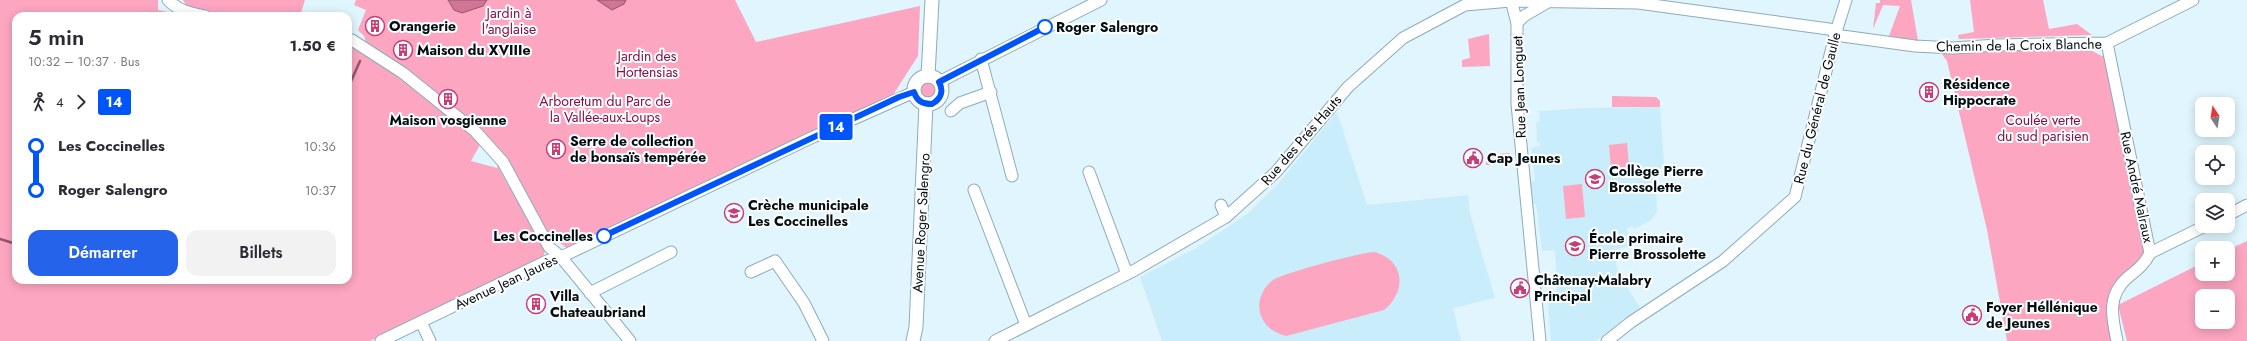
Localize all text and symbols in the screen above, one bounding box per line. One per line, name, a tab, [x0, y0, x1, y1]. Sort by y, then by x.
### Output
park label: Jardin à l'anglaise	[482, 3, 536, 39]
building icon: Orangerie	[364, 15, 386, 37]
place label: Orangerie	[389, 16, 456, 36]
place label: Roger Salengro	[1056, 17, 1158, 37]
marker: Roger Salengro	[1037, 19, 1053, 35]
text: 5 min	[28, 21, 84, 53]
street label: Rue du Général de Gaulle	[1788, 30, 1846, 186]
street label: Chemin de la Croix Blanche	[1936, 34, 2102, 56]
text: 1.50 €	[290, 35, 336, 57]
street label: Rue Jean Longuet	[1507, 35, 1531, 139]
building icon: Maison du XVIIIe	[392, 39, 414, 61]
place label: Maison du XVIIIe	[417, 40, 530, 60]
park label: Jardin des Hortensias	[616, 46, 678, 82]
text: 10:32 – 10:37 · Bus	[28, 52, 140, 71]
place label: Résidence Hippocrate	[1943, 74, 2016, 110]
building icon: Résidence Hippocrate	[1918, 81, 1940, 103]
building icon: Maison vosgienne	[437, 88, 459, 110]
street label: Rue des Prés Hauts	[1256, 90, 1346, 189]
icon: walk	[28, 91, 50, 113]
icon: forward	[70, 91, 92, 113]
park label: Arboretum du Parc de la Vallée-aux-Loups	[539, 91, 671, 127]
text: 14	[106, 92, 123, 112]
text: 4	[56, 93, 64, 112]
north arrow	[2195, 97, 2235, 137]
map controls	[2195, 97, 2235, 329]
place label: Maison vosgienne	[389, 110, 507, 130]
park label: Coulée verte du sud parisien	[1997, 110, 2089, 146]
line badge: 14	[818, 114, 854, 140]
text: 14	[828, 117, 844, 137]
street label: Rue André Malraux	[2115, 130, 2159, 245]
place label: Serre de collection de bonsaïs tempérée	[570, 131, 706, 167]
text: Les Coccinelles	[58, 135, 165, 157]
text: 10:36	[304, 137, 336, 156]
building icon: Serre de collection de bonsaïs tempérée	[545, 138, 567, 160]
button: locate	[2195, 145, 2235, 185]
public building icon: Cap Jeunes	[1462, 147, 1484, 169]
place label: Cap Jeunes	[1487, 148, 1561, 168]
street label: Avenue Roger Salengro	[907, 152, 935, 293]
place label: Collège Pierre Brossolette	[1609, 161, 1703, 197]
school or university icon: Collège Pierre Brossolette	[1584, 168, 1606, 190]
text: Roger Salengro	[58, 179, 168, 201]
text: 10:37	[305, 181, 336, 200]
button: layers	[2195, 193, 2235, 233]
place label: Crèche municipale Les Coccinelles	[748, 195, 869, 231]
school or university icon: Crèche municipale Les Coccinelles	[723, 202, 745, 224]
place label: Les Coccinelles	[493, 226, 594, 246]
marker: Les Coccinelles	[596, 228, 612, 244]
place label: École primaire Pierre Brossolette	[1589, 228, 1706, 264]
button: Démarrer	[28, 230, 178, 276]
button: Billets	[186, 230, 336, 276]
school or university icon: École primaire Pierre Brossolette	[1564, 235, 1586, 257]
button: +	[2195, 241, 2235, 281]
street label: Avenue Jean Jaurès	[451, 249, 561, 315]
place label: Châtenay-Malabry Principal	[1534, 270, 1652, 306]
public building icon: Châtenay-Malabry Principal	[1509, 277, 1531, 299]
place label: Villa Chateaubriand	[549, 286, 646, 322]
button: −	[2195, 289, 2235, 329]
building icon: Villa Chateaubriand	[525, 293, 547, 315]
place label: Foyer Héllénique de Jeunes	[1986, 297, 2098, 333]
public building icon: Foyer Héllénique de Jeunes	[1961, 304, 1983, 326]

